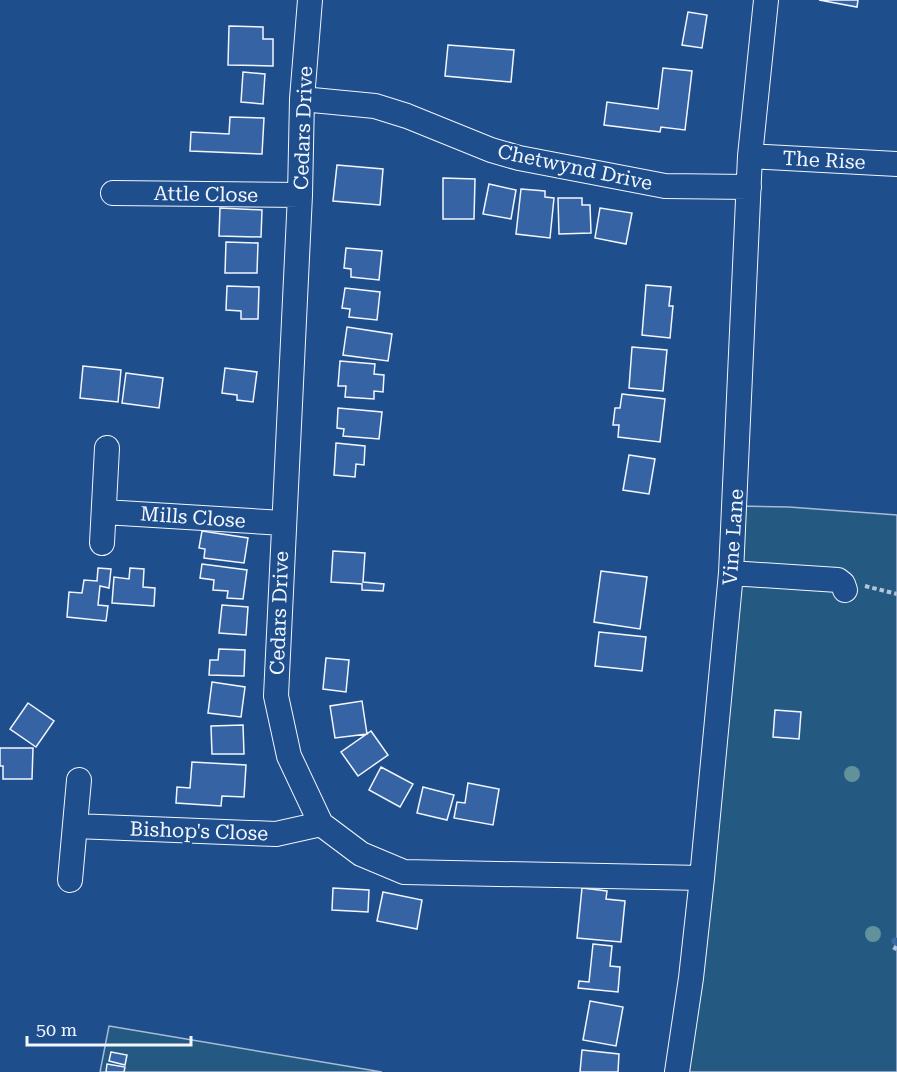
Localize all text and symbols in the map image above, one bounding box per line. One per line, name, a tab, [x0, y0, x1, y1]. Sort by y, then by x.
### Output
street label: Cedars Drive	[289, 66, 317, 190]
street label: Chetwynd Drive	[495, 139, 655, 195]
street label: The Rise	[782, 146, 866, 174]
street label: Attle Close	[154, 181, 258, 207]
street label: Vine Lane	[718, 488, 748, 586]
street label: Mills Close	[140, 501, 246, 533]
street label: Cedars Drive	[265, 551, 293, 675]
street label: Bishop's Close	[129, 817, 269, 845]
scale bar	[27, 1009, 190, 1047]
text: 50 m	[36, 1019, 77, 1040]

